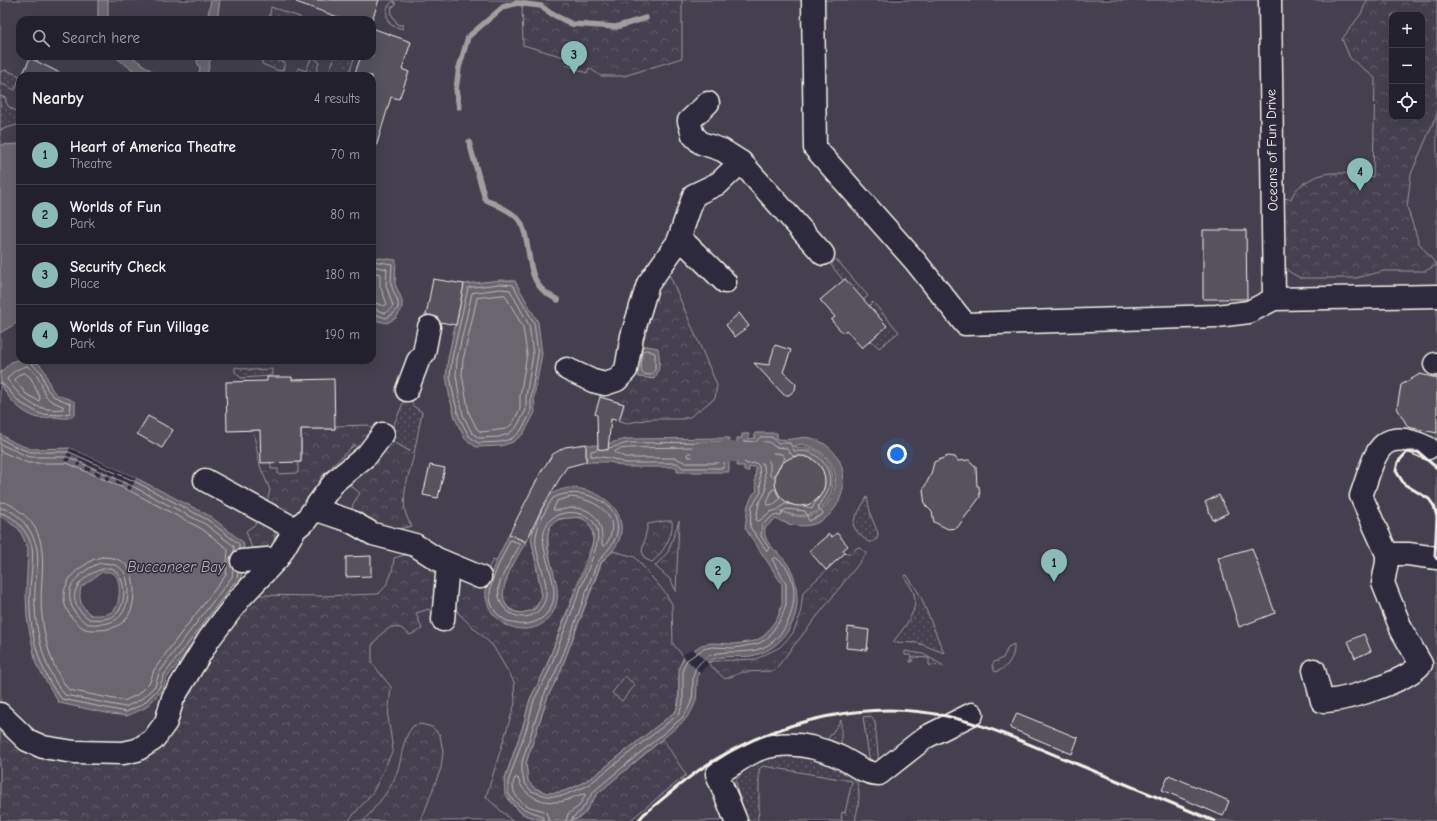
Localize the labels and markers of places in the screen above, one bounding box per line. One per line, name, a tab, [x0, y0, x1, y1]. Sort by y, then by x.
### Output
pin: 3	[561, 41, 587, 74]
pin: 4	[1347, 158, 1373, 191]
pin: 1	[1041, 549, 1067, 582]
pin: 2	[705, 557, 731, 590]

